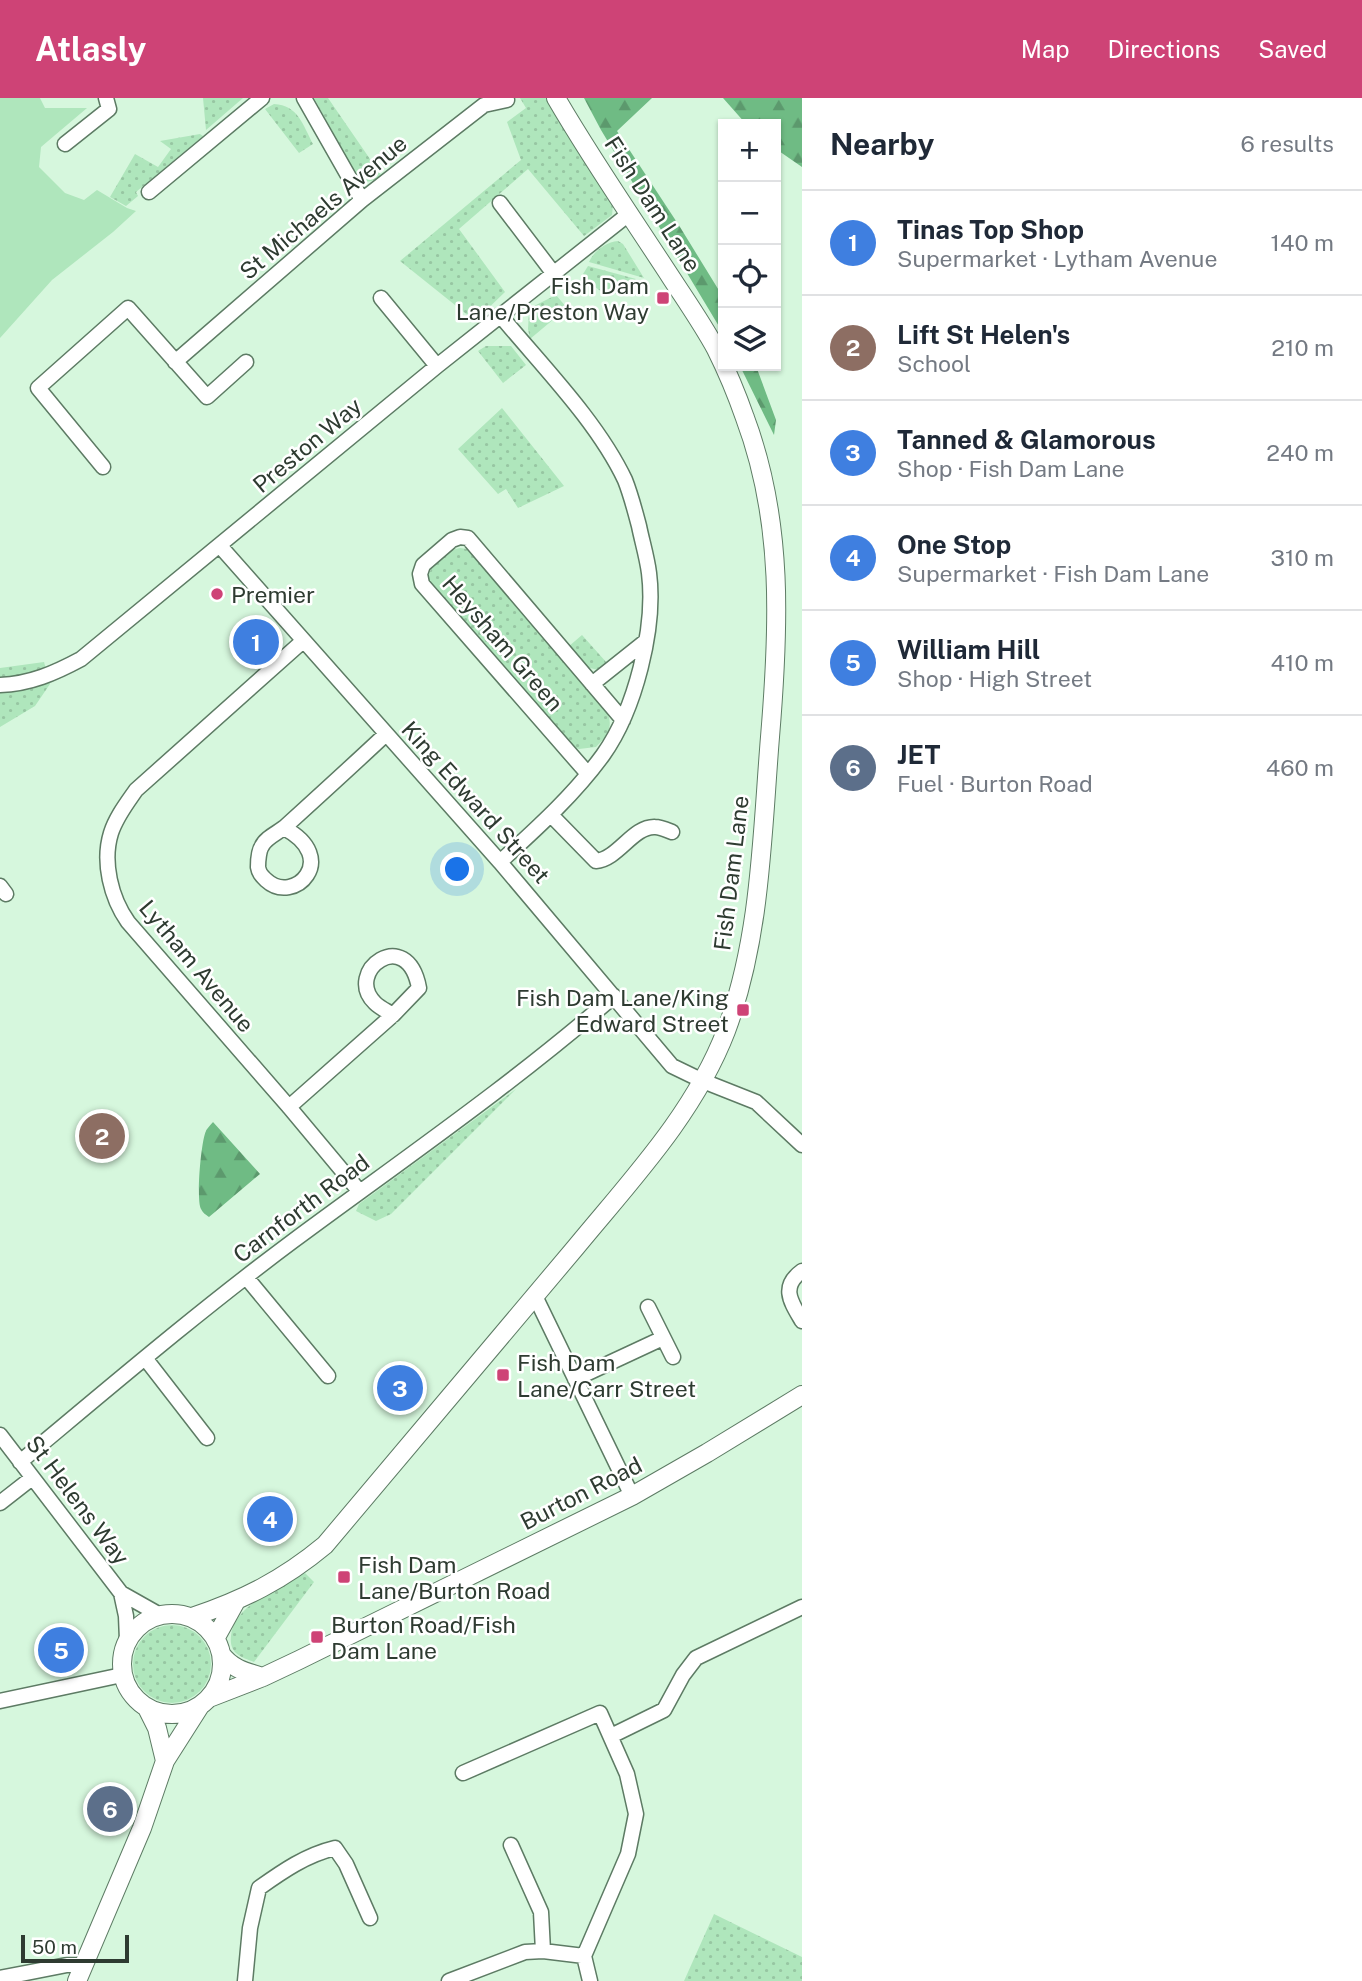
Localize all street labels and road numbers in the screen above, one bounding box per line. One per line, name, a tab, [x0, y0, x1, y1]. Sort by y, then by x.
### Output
street label: St Michaels Avenue	[234, 129, 412, 285]
street label: Fish Dam Lane	[599, 131, 707, 277]
street label: Preston Way	[247, 392, 367, 498]
street label: Heysham Green	[437, 570, 569, 716]
street label: King Edward Street	[396, 716, 556, 888]
street label: Fish Dam Lane	[708, 794, 754, 952]
street label: Lytham Avenue	[134, 894, 260, 1038]
street label: Carnforth Road	[228, 1148, 374, 1268]
street label: St Helens Way	[21, 1430, 135, 1570]
street label: Burton Road	[516, 1451, 646, 1535]

